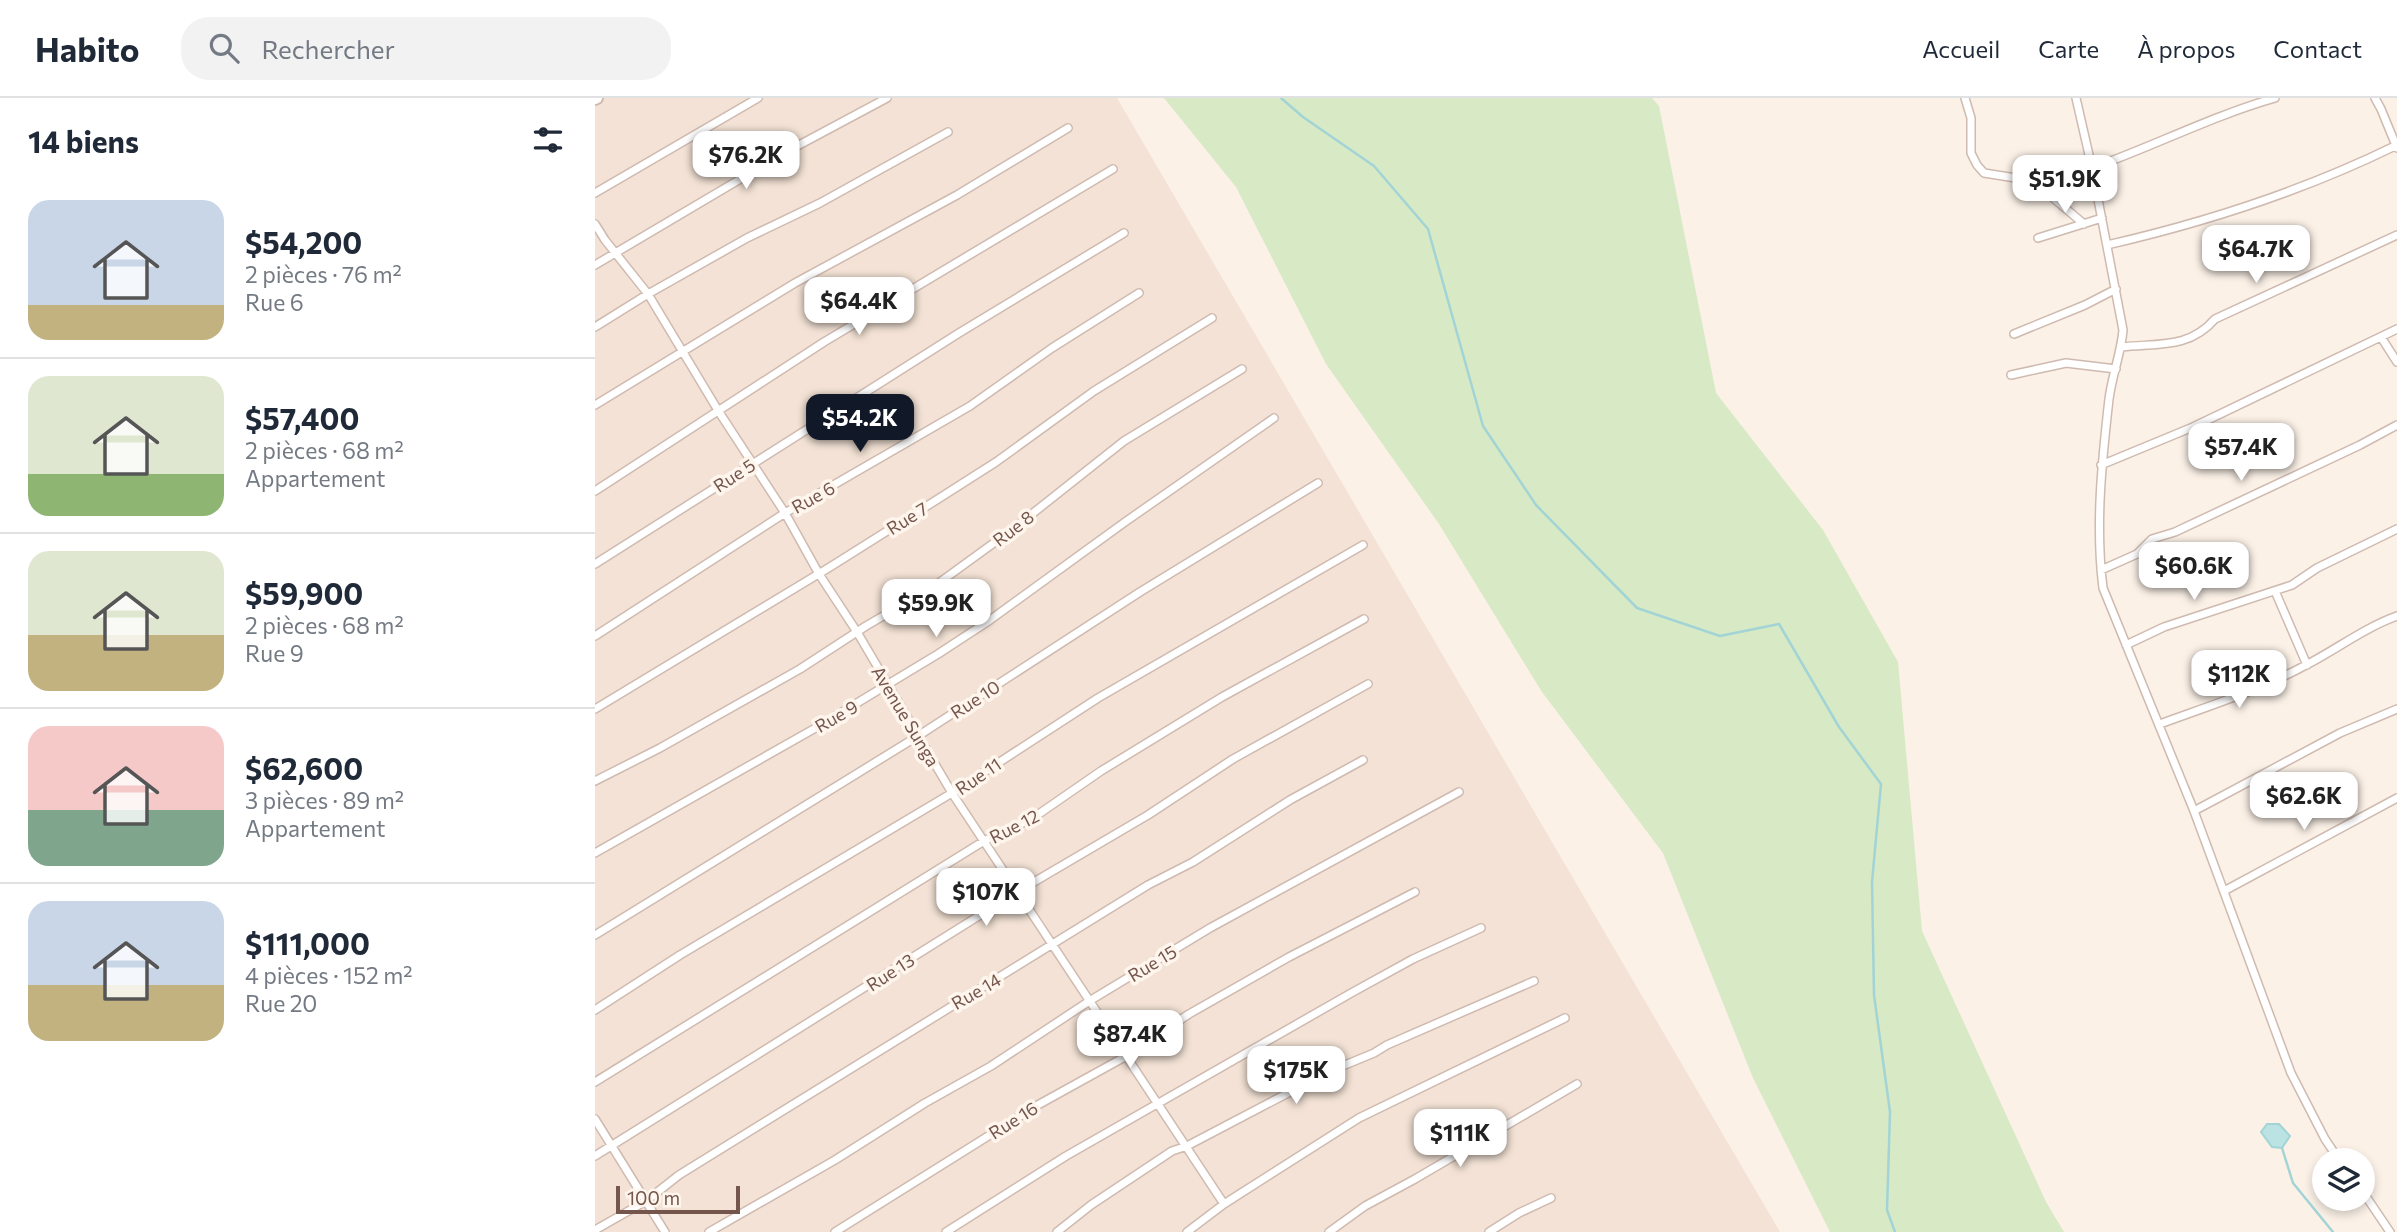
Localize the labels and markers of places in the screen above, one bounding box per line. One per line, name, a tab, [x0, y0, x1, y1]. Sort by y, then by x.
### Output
pin: $76.2K	[689, 132, 803, 191]
pin: $51.9K	[2008, 156, 2122, 215]
pin: $64.7K	[2199, 226, 2313, 285]
pin: $64.4K	[802, 278, 916, 337]
pin: $54.2K	[803, 394, 917, 454]
pin: $57.4K	[2184, 424, 2298, 483]
pin: $60.6K	[2137, 542, 2251, 602]
pin: $59.9K	[879, 580, 993, 639]
pin: $112K	[2190, 650, 2288, 710]
pin: $62.6K	[2247, 772, 2361, 832]
pin: $107K	[937, 868, 1035, 928]
pin: $87.4K	[1073, 1010, 1187, 1070]
pin: $175K	[1247, 1046, 1345, 1106]
pin: $111K	[1411, 1110, 1509, 1169]

